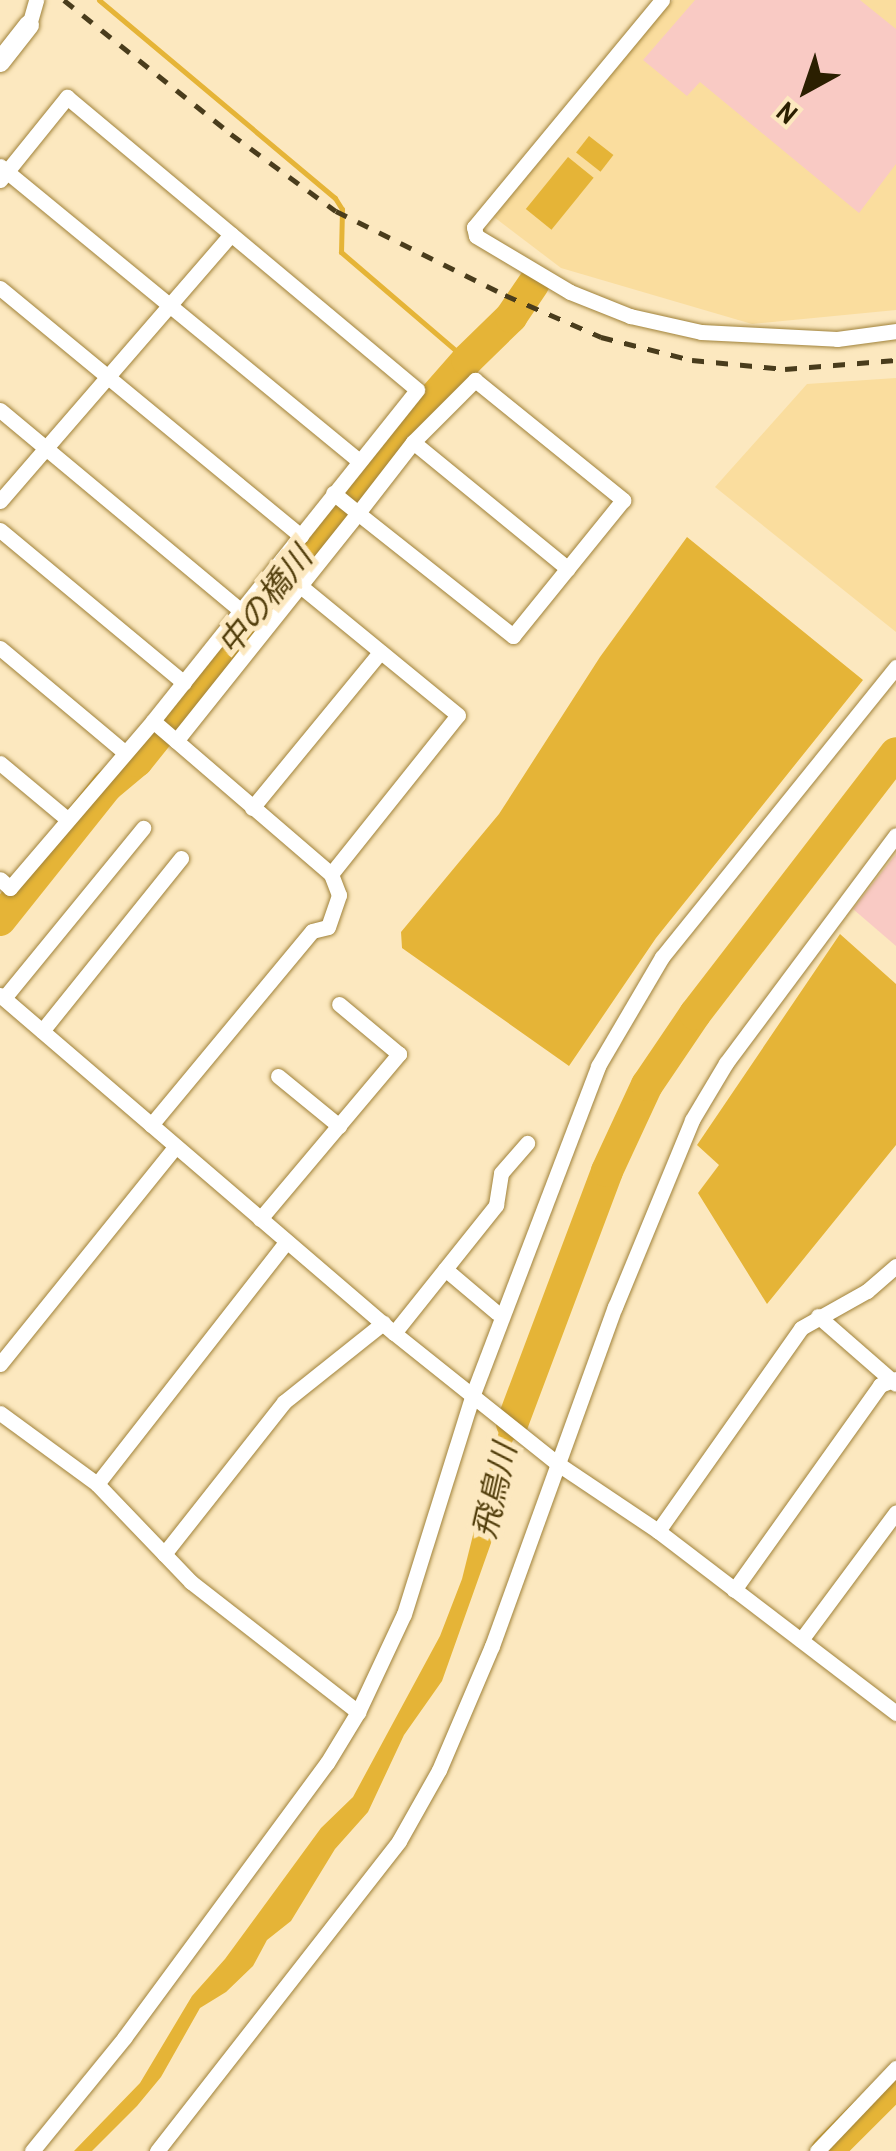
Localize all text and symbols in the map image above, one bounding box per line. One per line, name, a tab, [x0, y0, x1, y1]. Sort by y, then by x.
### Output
north arrow	[756, 40, 856, 140]
text: N	[768, 93, 805, 133]
water label: 中の橋川	[210, 539, 320, 663]
water label: 飛鳥川	[465, 1440, 525, 1542]

